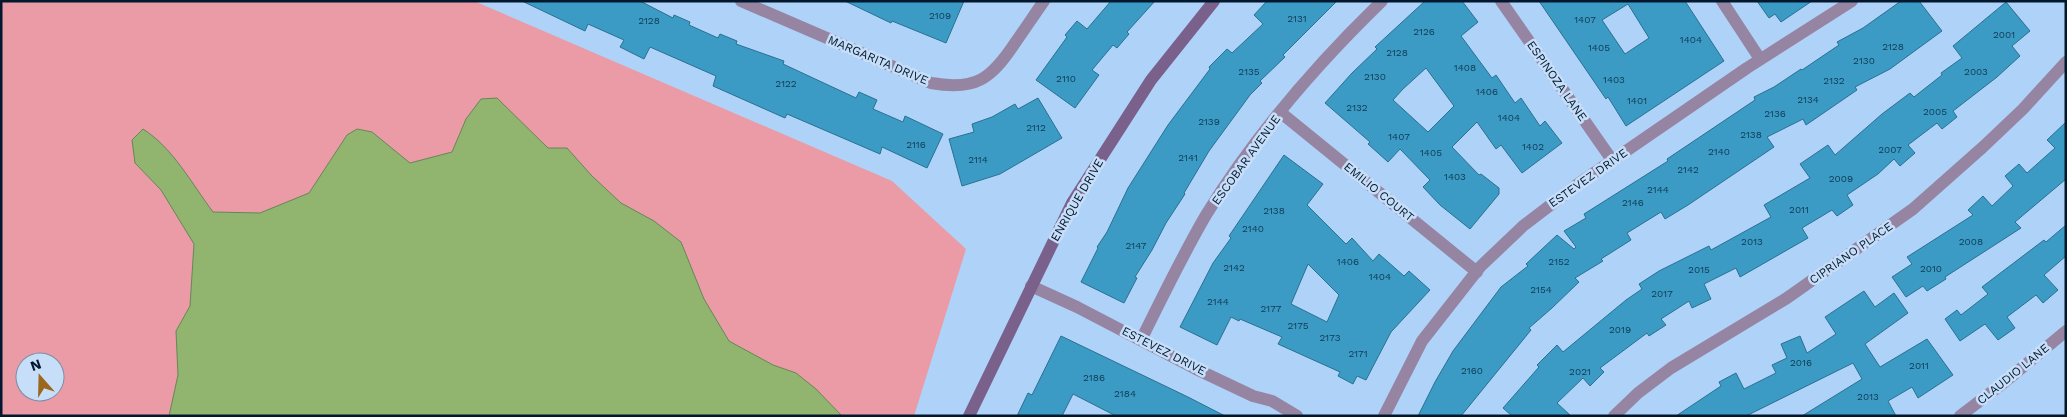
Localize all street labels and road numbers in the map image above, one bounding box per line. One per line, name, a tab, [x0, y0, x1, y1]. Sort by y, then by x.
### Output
street label: MARGARITA DRIVE	[826, 33, 931, 88]
street label: ESPINOZA LANE	[1524, 38, 1590, 124]
street label: ESCOBAR AVENUE	[1209, 112, 1283, 208]
street label: ESTEVEZ DRIVE	[1546, 146, 1630, 210]
street label: ENRIQUE DRIVE	[1048, 156, 1106, 244]
street label: EMILIO COURT	[1341, 160, 1417, 224]
street label: CIPRIANO PLACE	[1807, 219, 1896, 287]
street label: ESTEVEZ DRIVE	[1120, 324, 1209, 378]
street label: CLAUDIO LANE	[1974, 341, 2052, 407]

